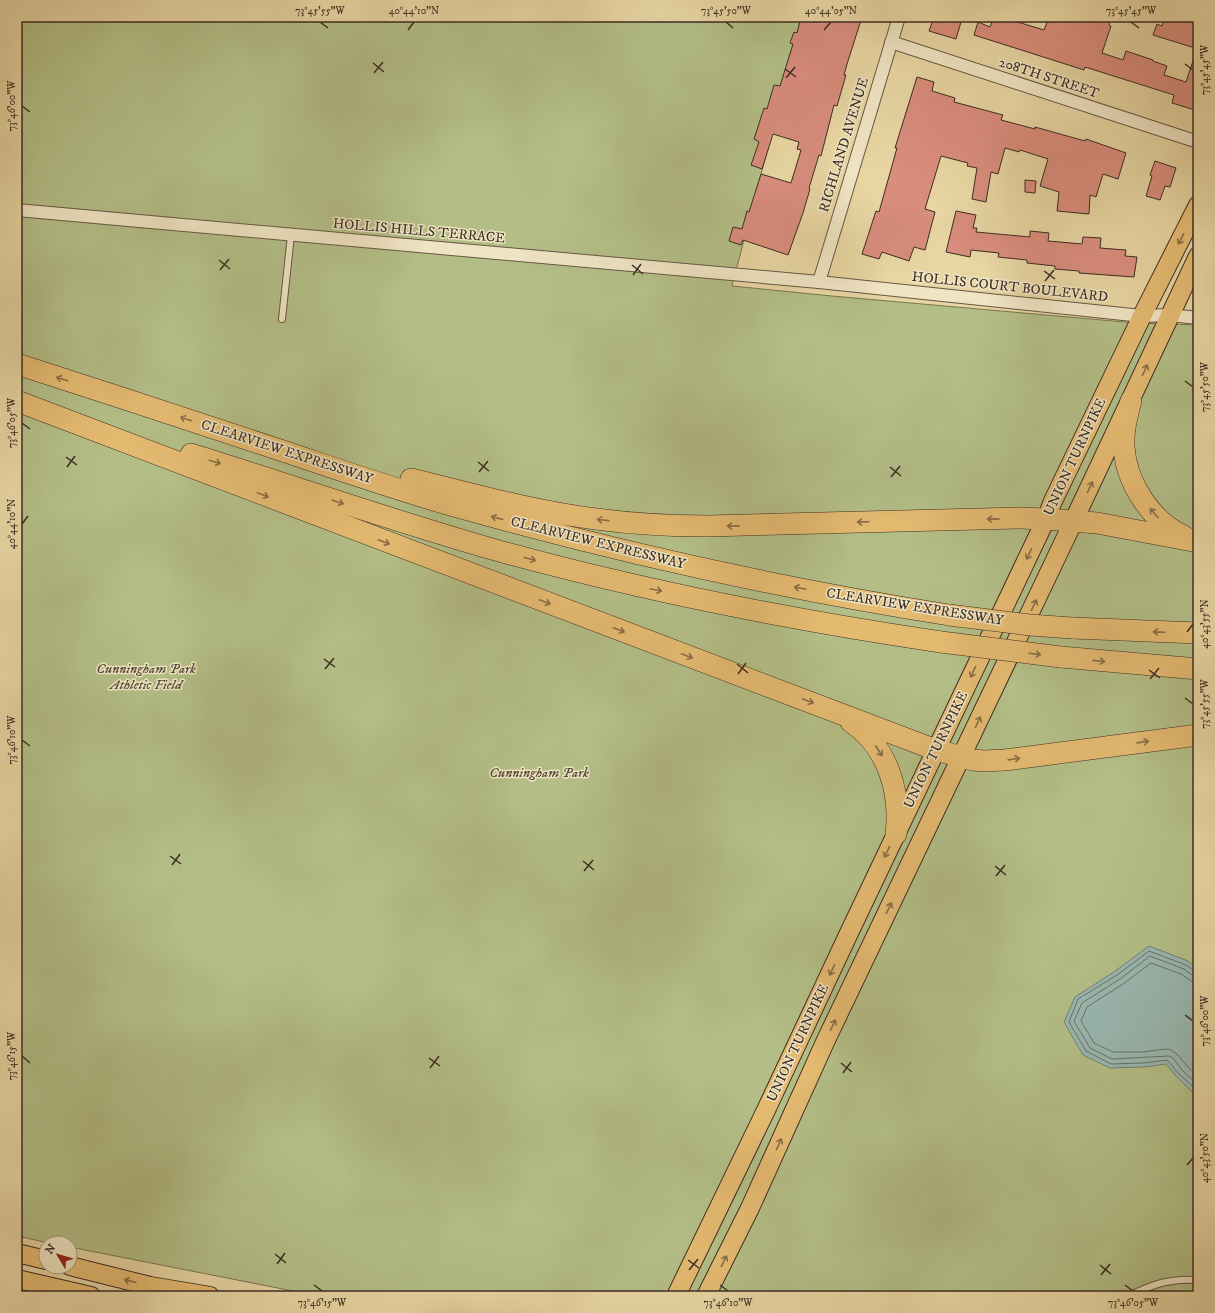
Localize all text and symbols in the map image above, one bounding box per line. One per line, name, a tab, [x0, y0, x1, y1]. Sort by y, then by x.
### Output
text: 73°45'55"W	[295, 5, 346, 17]
text: 40°44'10"N	[389, 5, 439, 17]
text: 73°45'50"W	[701, 5, 752, 17]
text: 40°44'05"N	[805, 5, 857, 17]
text: 73°45'45"W	[1106, 5, 1157, 17]
text: 73°45'45"W	[1199, 44, 1211, 95]
street label: 208TH STREET	[997, 53, 1102, 103]
street label: RICHLAND AVENUE	[815, 75, 873, 214]
text: 73°46'00"W	[6, 80, 18, 131]
street label: HOLLIS HILLS TERRACE	[332, 215, 506, 248]
one-way arrow	[1176, 233, 1184, 245]
street label: HOLLIS COURT BOULEVARD	[911, 268, 1109, 306]
text: 73°45'50"W	[1199, 361, 1211, 412]
one-way arrow	[1142, 364, 1149, 376]
one-way arrow	[57, 374, 69, 382]
street label: UNION TURNPIKE	[1040, 395, 1110, 519]
text: 73°46'05"W	[6, 397, 18, 448]
one-way arrow	[180, 415, 193, 422]
street label: CLEARVIEW EXPRESSWAY	[199, 416, 375, 488]
one-way arrow	[208, 458, 220, 466]
one-way arrow	[1087, 481, 1094, 493]
one-way arrow	[256, 492, 268, 500]
text: 40°44'10"N	[6, 499, 18, 549]
one-way arrow	[332, 499, 345, 506]
one-way arrow	[1149, 508, 1158, 518]
street label: CLEARVIEW EXPRESSWAY	[509, 513, 687, 573]
one-way arrow	[490, 514, 503, 521]
one-way arrow	[987, 515, 1000, 523]
one-way arrow	[597, 516, 610, 524]
one-way arrow	[857, 518, 870, 526]
one-way arrow	[727, 522, 740, 530]
one-way arrow	[378, 538, 390, 546]
one-way arrow	[1025, 548, 1032, 560]
one-way arrow	[523, 556, 536, 563]
one-way arrow	[794, 584, 807, 592]
street label: CLEARVIEW EXPRESSWAY	[825, 584, 1005, 630]
one-way arrow	[649, 586, 662, 594]
one-way arrow	[539, 599, 551, 607]
one-way arrow	[1031, 599, 1038, 611]
text: 40°43'55"N	[1199, 599, 1211, 649]
one-way arrow	[612, 627, 624, 635]
one-way arrow	[1153, 628, 1166, 636]
one-way arrow	[1028, 650, 1041, 658]
one-way arrow	[680, 652, 692, 660]
one-way arrow	[1092, 657, 1105, 665]
park label: Cunningham Park Athletic Field	[96, 660, 196, 694]
one-way arrow	[969, 665, 976, 677]
text: 73°45'55"W	[1199, 678, 1211, 729]
street label: UNION TURNPIKE	[900, 688, 972, 812]
one-way arrow	[802, 698, 814, 706]
text: 73°46'10"W	[6, 715, 18, 764]
one-way arrow	[975, 716, 982, 728]
one-way arrow	[1136, 738, 1149, 746]
one-way arrow	[875, 745, 883, 756]
one-way arrow	[1007, 755, 1020, 763]
park label: Cunningham Park	[489, 764, 589, 782]
one-way arrow	[883, 846, 890, 858]
one-way arrow	[886, 902, 893, 914]
one-way arrow	[828, 963, 835, 975]
street label: UNION TURNPIKE	[763, 981, 833, 1105]
text: 73°46'00"W	[1199, 995, 1211, 1046]
one-way arrow	[830, 1019, 837, 1031]
text: 73°46'15"W	[6, 1031, 18, 1080]
text: 40°43'50"N	[1199, 1133, 1211, 1183]
one-way arrow	[776, 1138, 783, 1150]
north arrow	[38, 1235, 78, 1275]
text: N	[43, 1242, 59, 1257]
one-way arrow	[720, 1255, 728, 1267]
one-way arrow	[124, 1277, 137, 1284]
text: 73°46'15"W	[298, 1297, 347, 1309]
text: 73°46'10"W	[704, 1297, 753, 1309]
text: 73°46'05"W	[1108, 1297, 1159, 1309]

